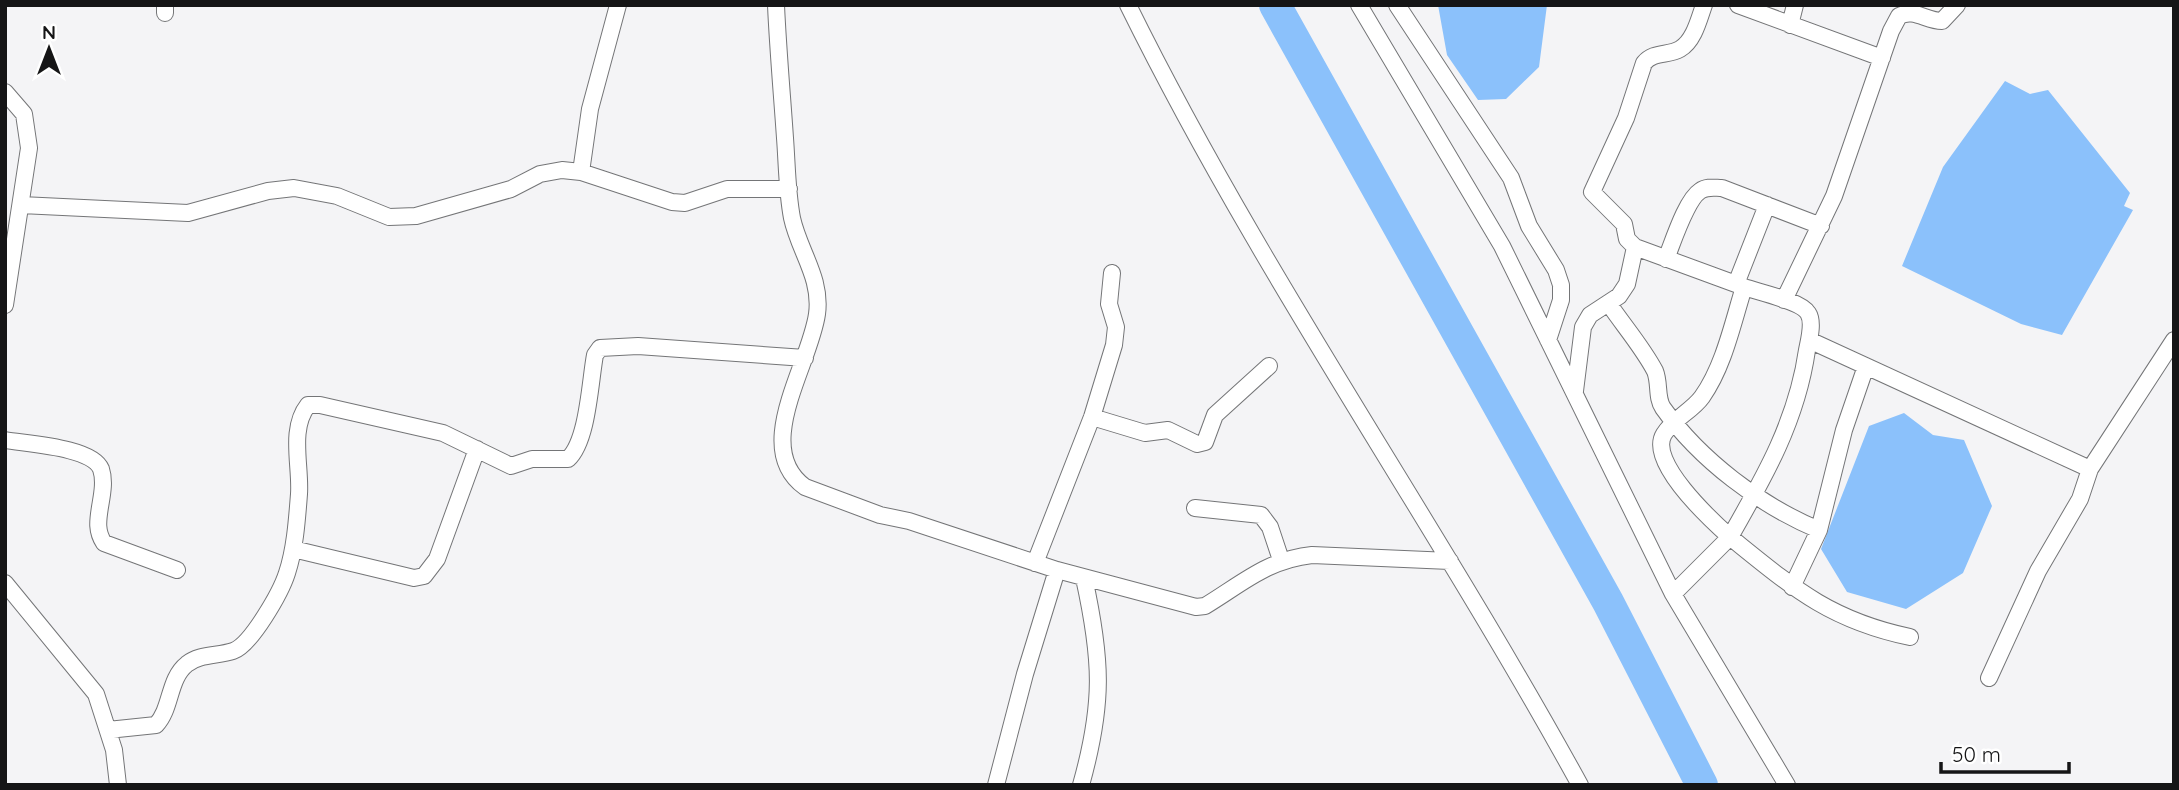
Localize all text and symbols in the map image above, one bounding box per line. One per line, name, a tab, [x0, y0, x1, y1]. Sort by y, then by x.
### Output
north arrow	[14, 14, 84, 84]
text: N	[42, 20, 56, 44]
scale bar	[1941, 730, 2069, 774]
text: 50 m	[1952, 741, 2001, 767]

